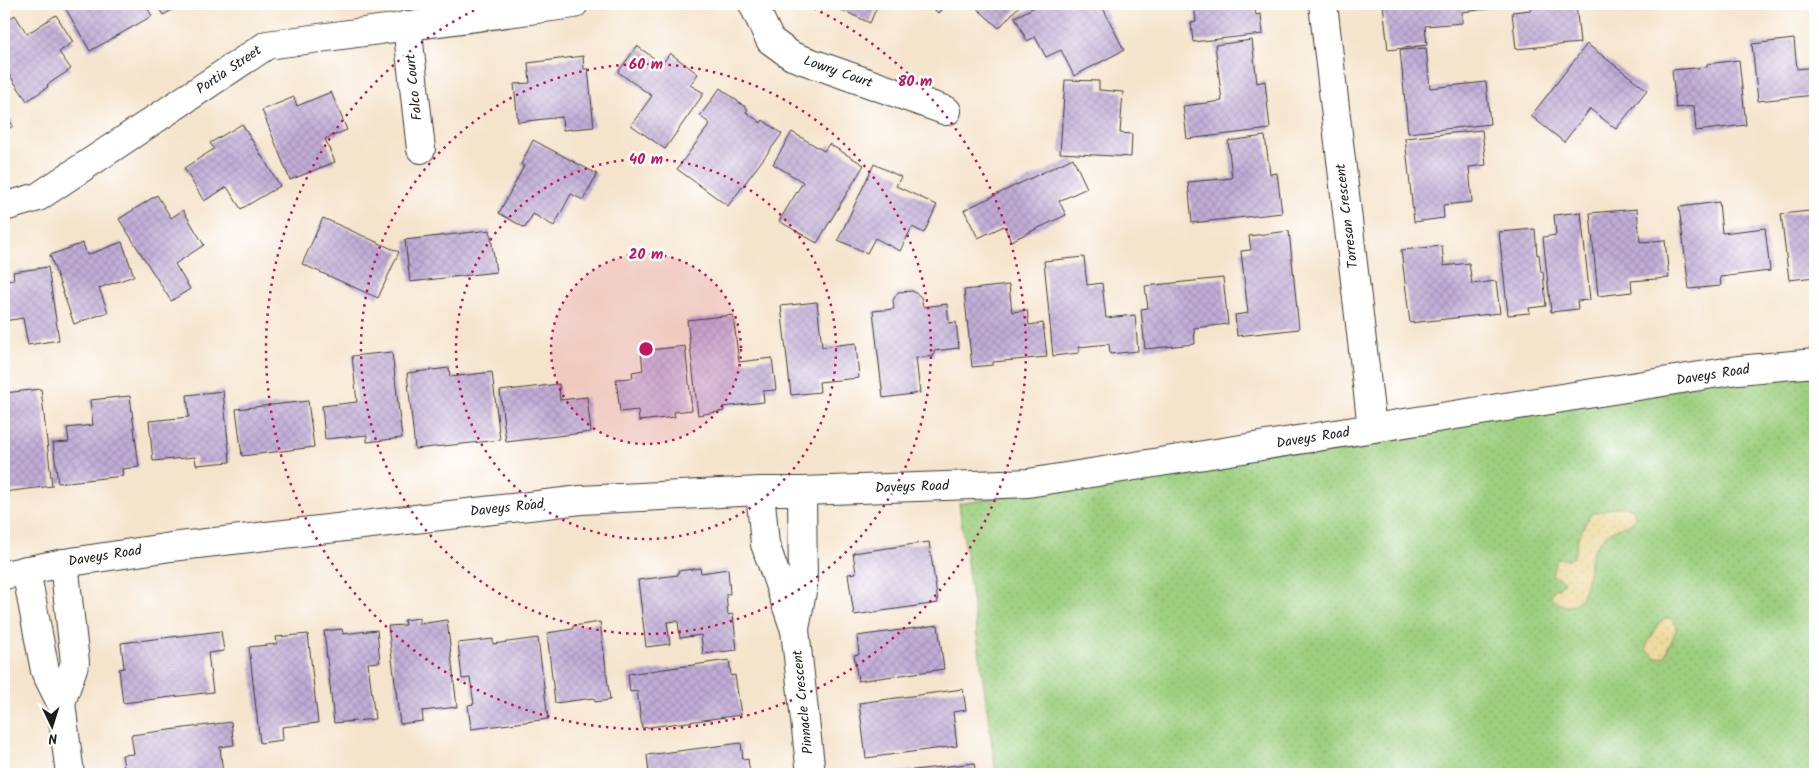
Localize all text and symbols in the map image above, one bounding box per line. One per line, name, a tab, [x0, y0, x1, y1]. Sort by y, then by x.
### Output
street label: Portia Street	[192, 40, 267, 100]
street label: Lowry Court	[800, 50, 876, 94]
street label: Falco Court	[399, 52, 428, 121]
text: 60 m	[629, 53, 663, 77]
text: 80 m	[898, 70, 932, 94]
text: 40 m	[629, 148, 663, 172]
street label: Torresan Crescent	[1330, 162, 1364, 270]
text: 20 m	[629, 243, 663, 267]
centre of rings	[637, 340, 655, 358]
street label: Daveys Road	[1675, 358, 1752, 392]
street label: Daveys Road	[1275, 421, 1352, 455]
street label: Daveys Road	[875, 475, 950, 499]
street label: Daveys Road	[469, 493, 546, 523]
street label: Daveys Road	[67, 539, 144, 573]
street label: Pinnacle Crescent	[787, 648, 819, 755]
north arrow	[28, 700, 78, 750]
text: N	[48, 727, 58, 749]

